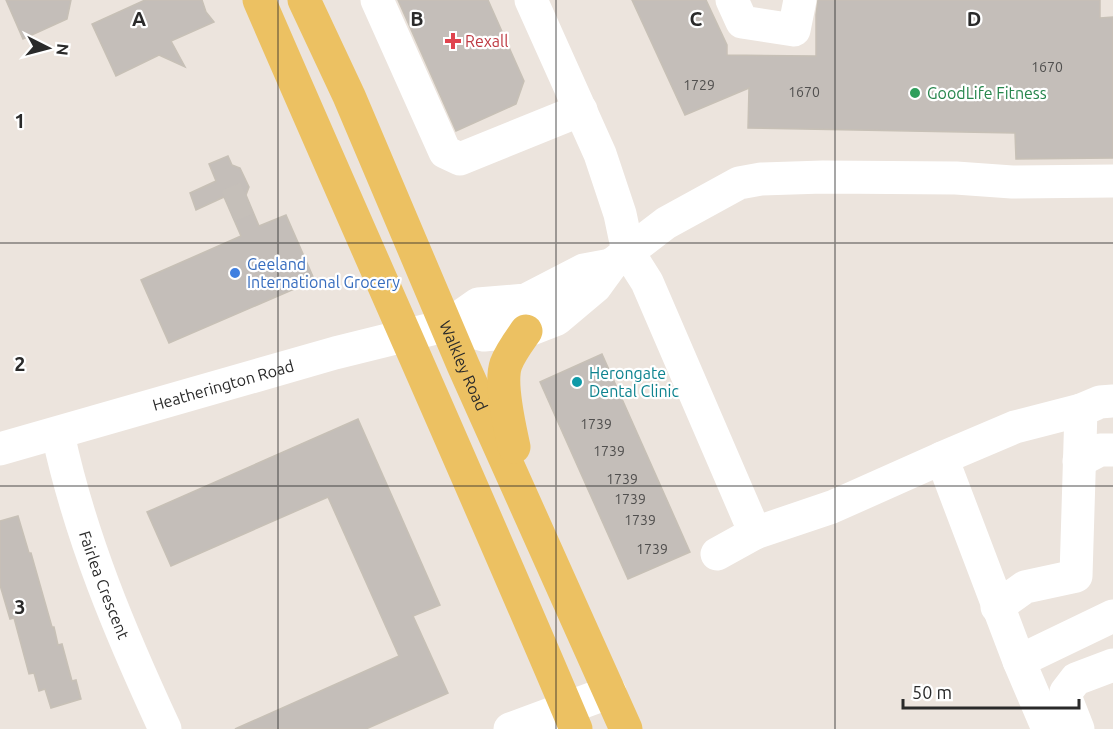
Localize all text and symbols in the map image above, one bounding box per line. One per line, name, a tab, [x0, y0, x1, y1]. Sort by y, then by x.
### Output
text: A	[132, 7, 146, 30]
text: B	[410, 7, 424, 30]
text: C	[690, 7, 703, 30]
text: D	[967, 7, 981, 30]
north arrow	[18, 18, 78, 78]
place label: Rexall	[465, 32, 508, 50]
marker: Rexall	[446, 34, 460, 48]
text: N	[53, 43, 72, 56]
house number: 1670	[1031, 59, 1063, 75]
house number: 1729	[683, 77, 715, 93]
house number: 1670	[788, 84, 820, 100]
place label: GoodLife Fitness	[927, 84, 1047, 102]
marker: GoodLife Fitness	[908, 86, 922, 100]
text: 1	[14, 109, 26, 132]
place label: Geeland International Grocery	[247, 255, 400, 291]
marker: Geeland International Grocery	[228, 266, 242, 280]
street label: Walkley Road	[436, 318, 491, 413]
text: 2	[14, 352, 26, 375]
street label: Heatherington Road	[150, 356, 296, 414]
place label: Herongate Dental Clinic	[589, 364, 680, 400]
marker: Herongate Dental Clinic	[570, 375, 584, 389]
house number: 1739	[580, 416, 612, 432]
house number: 1739	[593, 443, 625, 459]
house number: 1739	[606, 471, 638, 487]
house number: 1739	[614, 491, 646, 507]
house number: 1739	[624, 512, 656, 528]
street label: Fairlea Crescent	[76, 528, 133, 642]
house number: 1739	[636, 541, 668, 557]
text: 3	[14, 595, 26, 618]
scale bar	[903, 672, 1078, 710]
text: 50 m	[912, 682, 952, 702]

